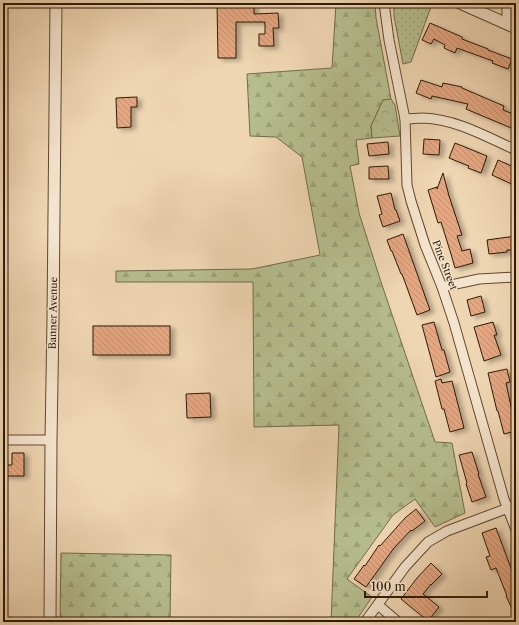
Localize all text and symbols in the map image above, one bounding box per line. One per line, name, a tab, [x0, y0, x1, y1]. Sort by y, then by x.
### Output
street label: Pine Street	[430, 238, 461, 292]
street label: Banner Avenue	[46, 276, 60, 349]
scale bar	[365, 573, 487, 599]
text: 100 m	[371, 579, 406, 594]

